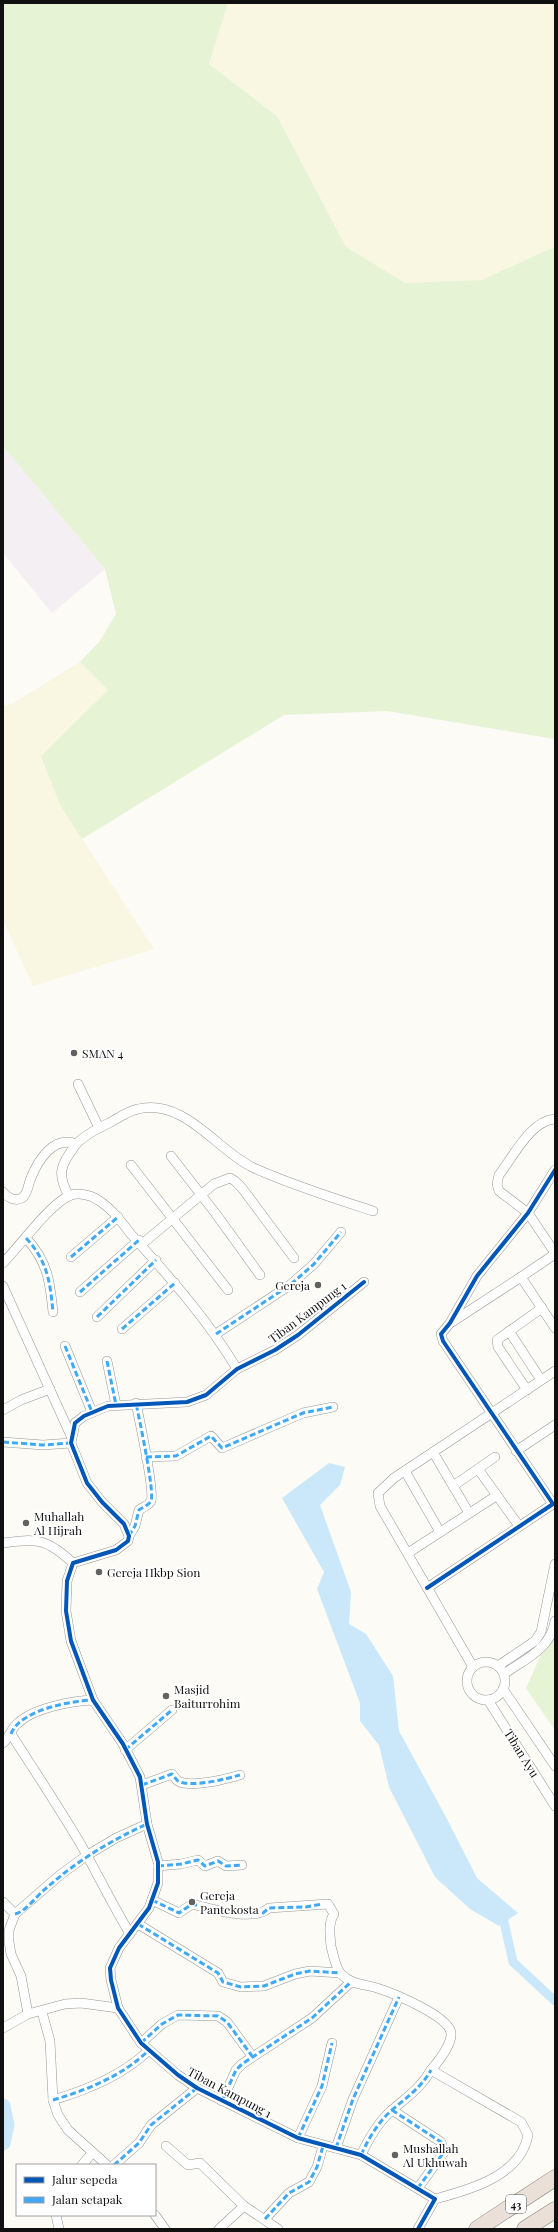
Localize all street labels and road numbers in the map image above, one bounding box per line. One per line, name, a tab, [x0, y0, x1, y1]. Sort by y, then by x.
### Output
street label: Tiban Kampung 1	[265, 1277, 349, 1346]
street label: Tiban Ayu	[501, 1726, 543, 1780]
street label: Tiban Kampung 1	[185, 2063, 275, 2121]
road number: 43	[506, 2195, 526, 2213]

